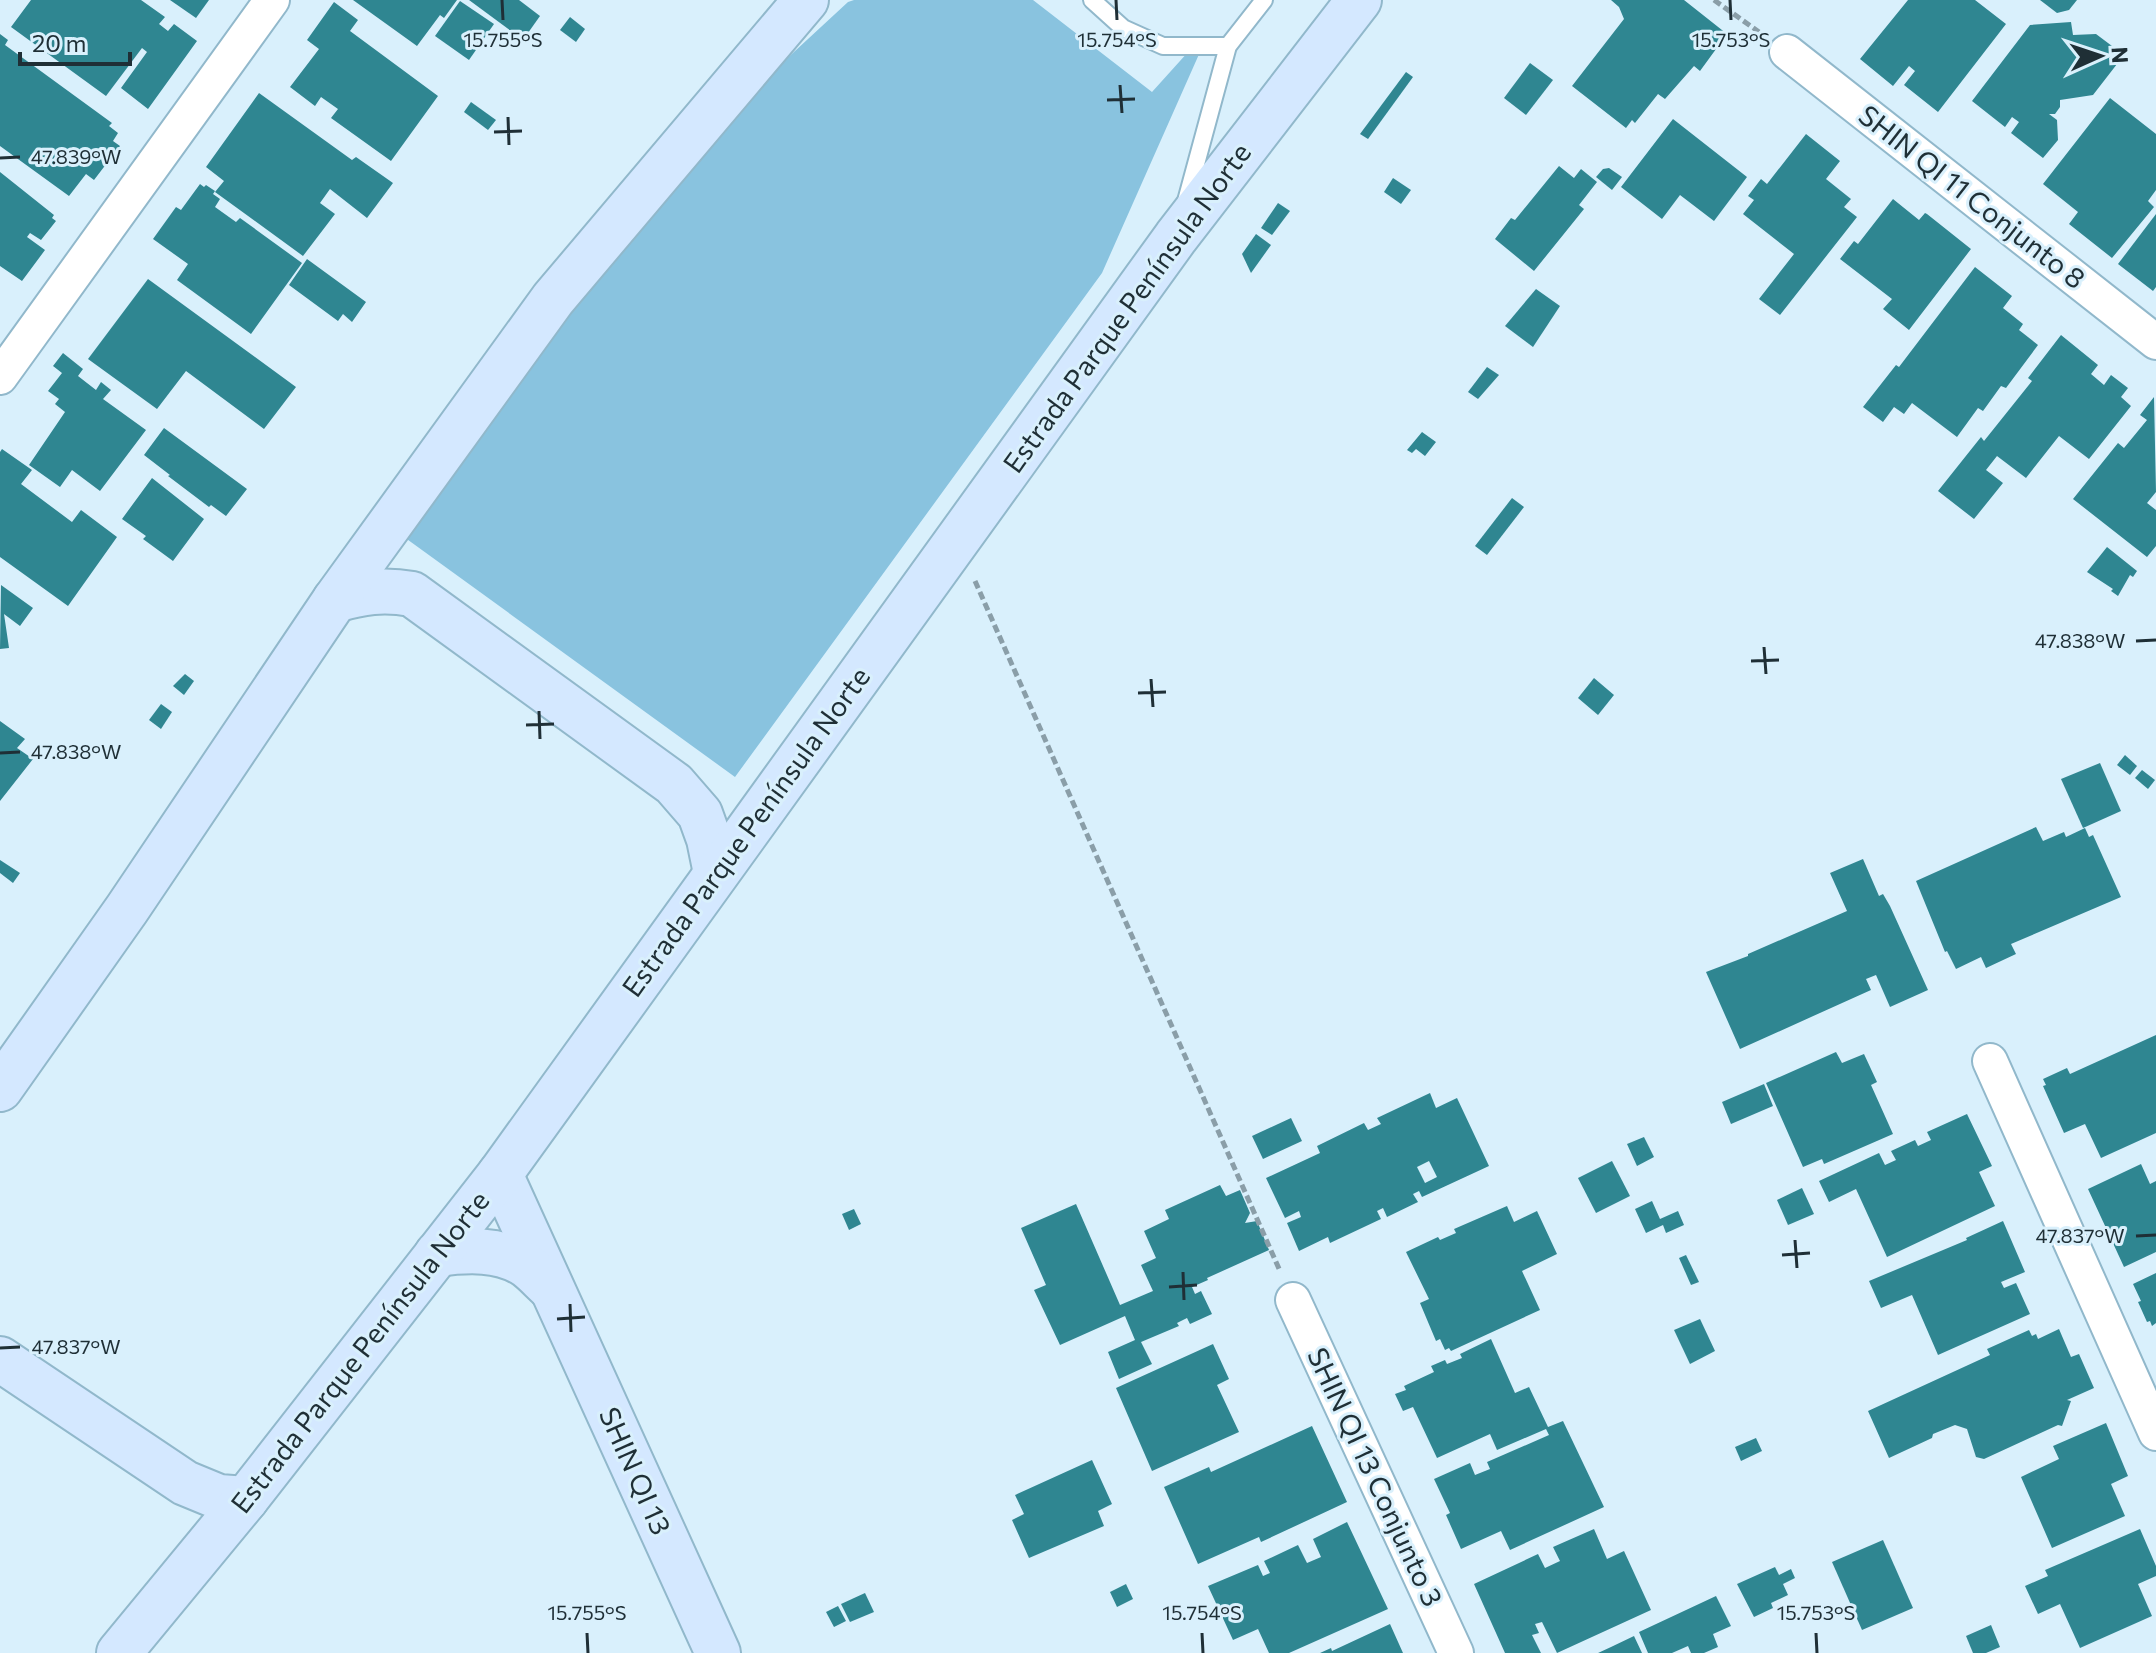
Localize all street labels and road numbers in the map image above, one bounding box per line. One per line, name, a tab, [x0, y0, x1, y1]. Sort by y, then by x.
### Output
street label: SHIN QI 11 Conjunto 8	[1853, 97, 2093, 295]
street label: Estrada Parque Península Norte	[995, 136, 1257, 479]
street label: Estrada Parque Península Norte	[614, 660, 876, 1003]
street label: Estrada Parque Península Norte	[223, 1184, 495, 1519]
street label: SHIN QI 13 Conjunto 3	[1301, 1342, 1451, 1611]
street label: SHIN QI 13	[593, 1402, 679, 1540]

